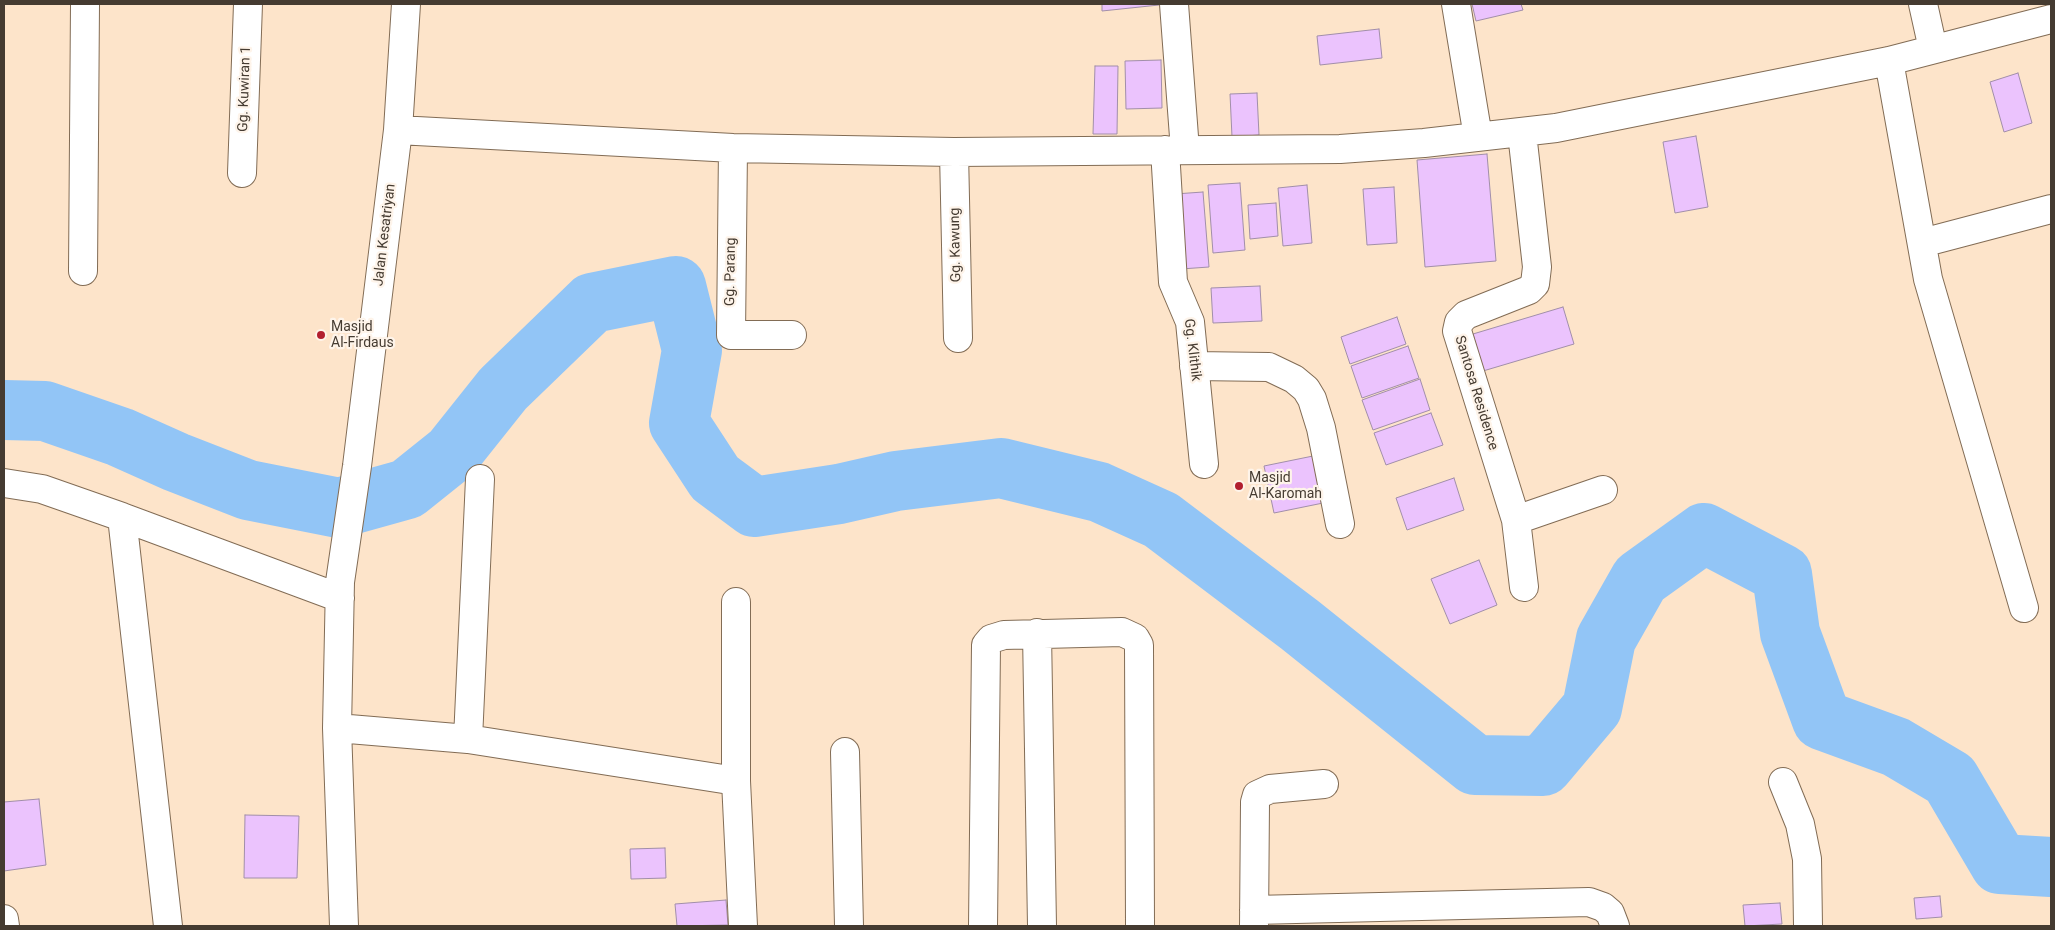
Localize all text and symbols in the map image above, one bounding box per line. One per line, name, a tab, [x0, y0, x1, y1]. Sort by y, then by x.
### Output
street label: Gg. Kuwiran 1	[235, 46, 255, 132]
street label: Jalan Kesatriyan	[370, 183, 400, 287]
street label: Gg. Kawung	[947, 207, 965, 283]
street label: Gg. Parang	[722, 238, 740, 306]
street label: Gg. Klithik	[1180, 318, 1204, 382]
place label: Masjid Al-Firdaus	[331, 319, 394, 352]
marker: Masjid Al-Firdaus	[315, 329, 327, 341]
street label: Santosa Residence	[1451, 334, 1501, 452]
place label: Masjid Al-Karomah	[1249, 470, 1322, 502]
marker: Masjid Al-Karomah	[1233, 480, 1245, 492]

